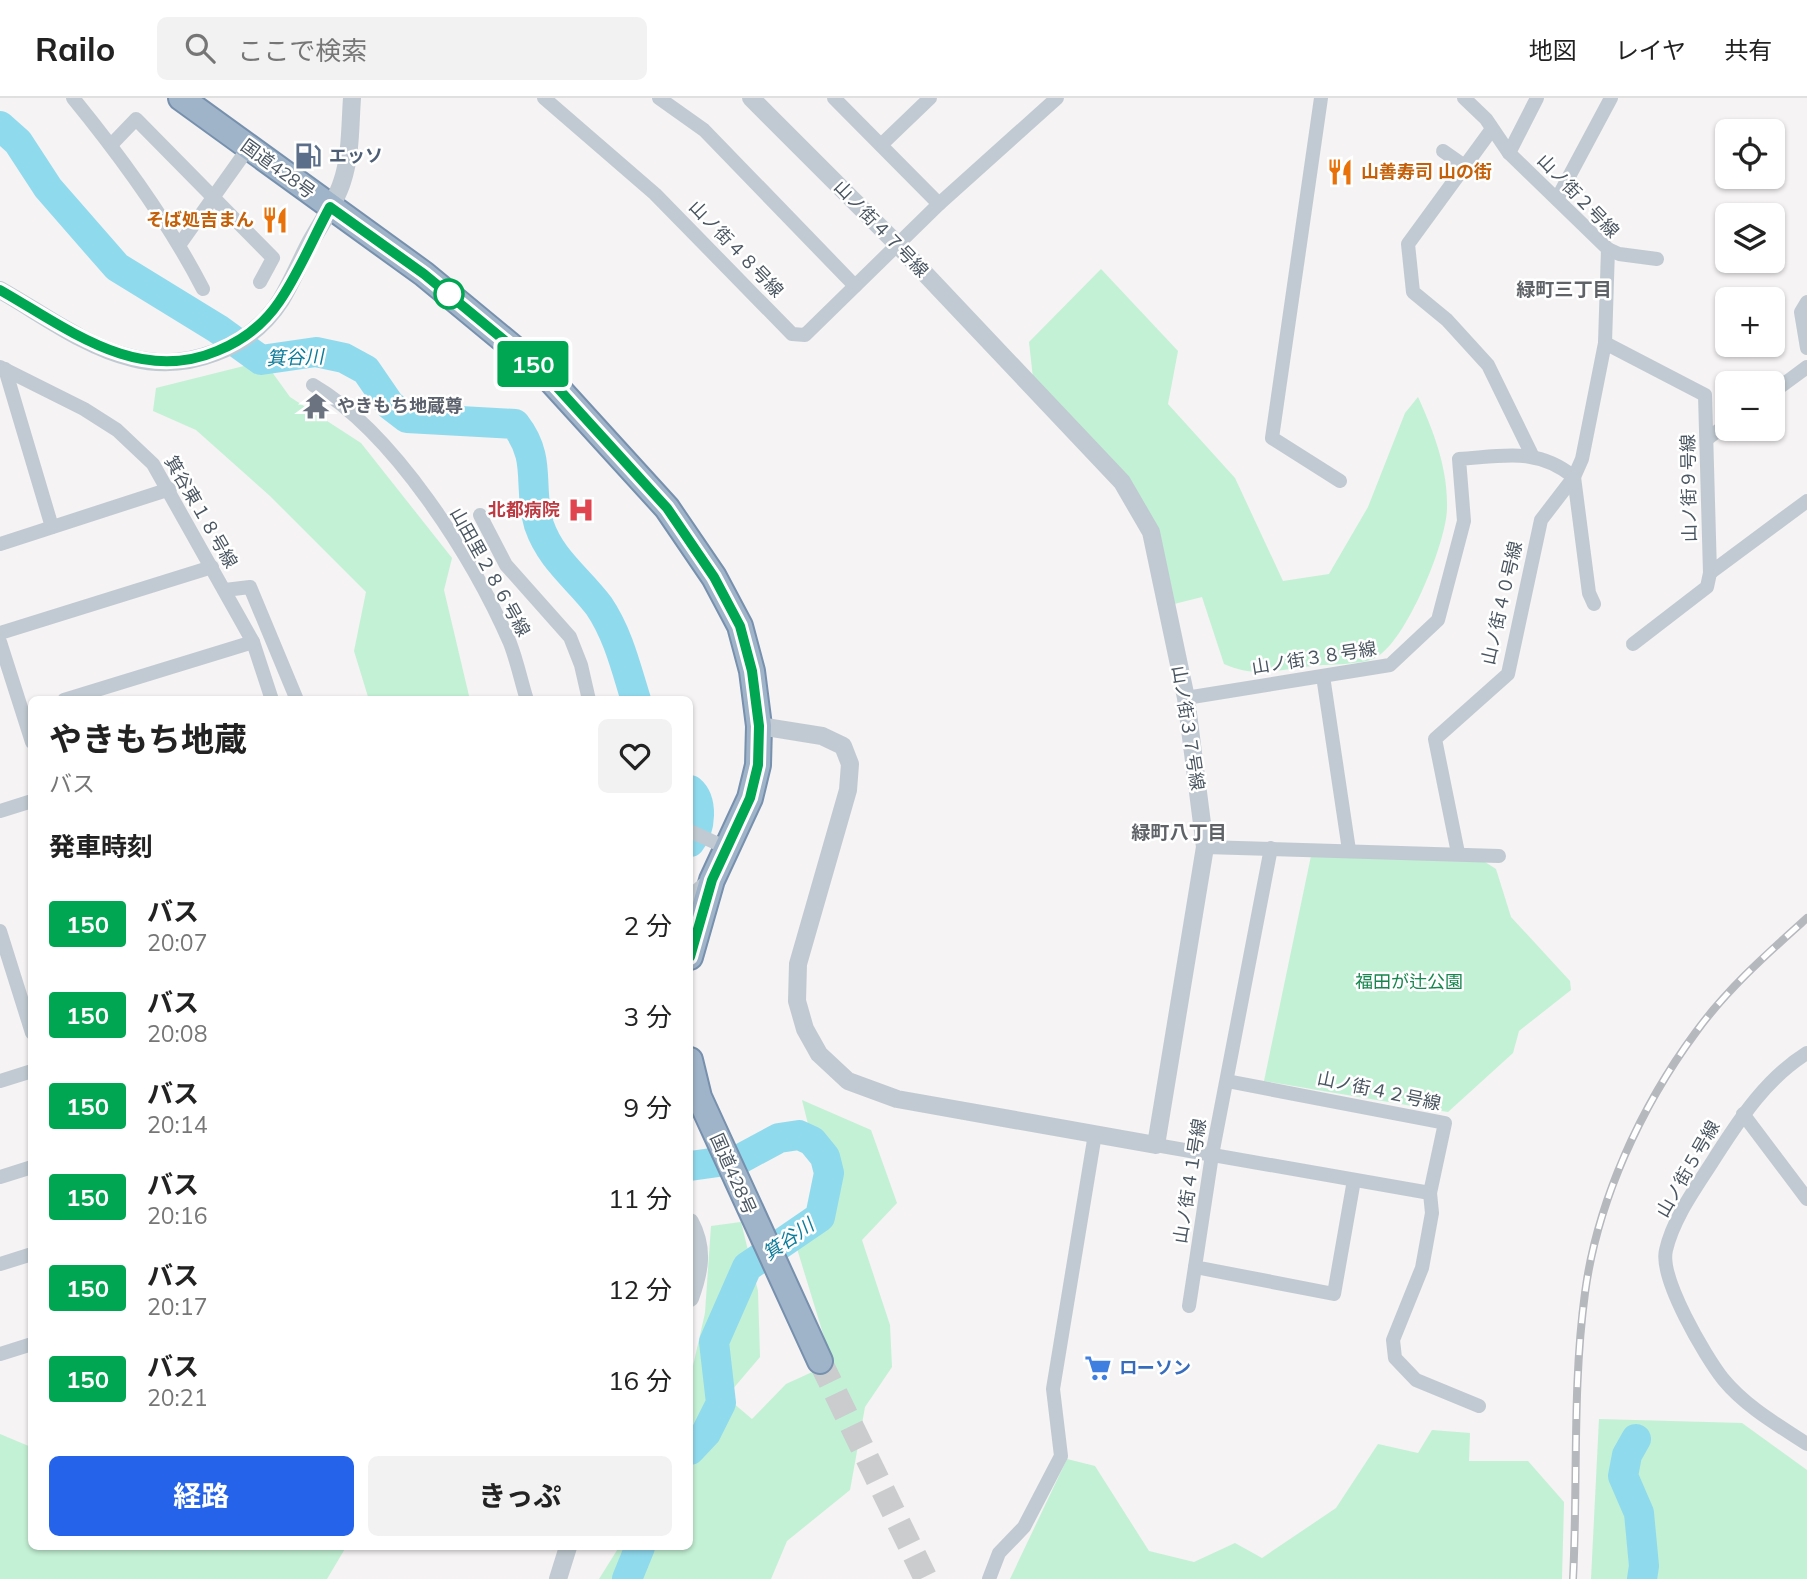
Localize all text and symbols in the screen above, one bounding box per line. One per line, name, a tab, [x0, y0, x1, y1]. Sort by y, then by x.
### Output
search box	[157, 17, 647, 80]
text: Railo	[35, 28, 115, 69]
icon: search	[181, 29, 219, 67]
text: ここで検索	[237, 34, 367, 67]
text: 地図	[1529, 35, 1577, 65]
text: レイヤ	[1615, 35, 1686, 65]
text: 共有	[1724, 35, 1772, 65]
map controls	[1715, 119, 1785, 441]
button: locate	[1715, 119, 1785, 189]
street label: 国道428号	[237, 134, 320, 203]
fuel station icon: エッソ	[293, 141, 323, 171]
place label: エッソ	[329, 144, 383, 167]
street label: 山ノ街２号線	[1533, 149, 1624, 242]
restaurant icon: 山善寿司 山の街	[1325, 157, 1355, 187]
place label: 山善寿司 山の街	[1361, 160, 1492, 183]
street label: 山ノ街４７号線	[829, 175, 933, 282]
street label: 山ノ街４８号線	[684, 195, 788, 302]
button: layers	[1715, 203, 1785, 273]
restaurant icon: そば処吉まん	[260, 205, 290, 235]
place label: そば処吉まん	[146, 208, 254, 231]
district label: 緑町三丁目	[1516, 277, 1612, 301]
unlabelled marker	[434, 279, 464, 309]
button: +	[1715, 287, 1785, 357]
line badge: 150	[493, 341, 573, 387]
water label: 箕谷川	[266, 344, 326, 370]
text: 150	[511, 349, 555, 379]
button: −	[1715, 371, 1785, 441]
temple icon: やきもち地蔵尊	[301, 391, 331, 421]
place label: やきもち地蔵尊	[337, 394, 463, 417]
street label: 山ノ街９号線	[1676, 434, 1701, 542]
street label: 箕谷東１８号線	[160, 451, 243, 572]
hospital icon: 北都病院	[566, 495, 596, 525]
place label: 北都病院	[488, 498, 560, 521]
street label: 山田里２８６号線	[445, 503, 535, 640]
street label: 山ノ街４０号線	[1476, 539, 1527, 667]
street label: 山ノ街３８号線	[1250, 636, 1378, 679]
street label: 山ノ街３７号線	[1167, 664, 1210, 792]
text: やきもち地蔵	[49, 718, 247, 759]
button: heart	[598, 719, 672, 793]
text: バス	[49, 769, 95, 798]
district label: 緑町八丁目	[1131, 820, 1227, 844]
text: 発車時刻	[49, 830, 153, 863]
text: バス	[147, 895, 199, 928]
text: 150	[66, 909, 109, 939]
text: 2 分	[624, 909, 672, 942]
text: 20:07	[147, 928, 207, 957]
park label: 福田が辻公園	[1355, 970, 1463, 993]
text: バス	[147, 986, 199, 1019]
text: 150	[66, 1000, 109, 1030]
text: 3 分	[624, 1000, 672, 1033]
text: 20:08	[147, 1019, 207, 1048]
street label: 山ノ街４２号線	[1315, 1066, 1443, 1115]
text: バス	[147, 1077, 199, 1110]
text: 150	[66, 1091, 109, 1121]
text: 9 分	[624, 1091, 672, 1124]
text: 20:14	[147, 1110, 207, 1139]
street label: 山ノ街５号線	[1651, 1116, 1725, 1221]
street label: 山ノ街４１号線	[1168, 1117, 1211, 1245]
street label: 国道428号	[705, 1130, 762, 1218]
text: バス	[147, 1168, 199, 1201]
text: 150	[66, 1182, 109, 1212]
text: 11 分	[608, 1182, 672, 1215]
text: 20:16	[147, 1201, 207, 1230]
water label: 箕谷川	[758, 1212, 820, 1265]
text: バス	[147, 1259, 199, 1292]
text: 150	[66, 1273, 109, 1303]
text: 12 分	[608, 1273, 672, 1306]
text: 20:17	[147, 1292, 207, 1321]
text: バス	[147, 1350, 199, 1383]
supermarket icon: ローソン	[1083, 1353, 1113, 1383]
place label: ローソン	[1119, 1356, 1191, 1379]
text: 150	[66, 1364, 109, 1394]
text: 16 分	[608, 1364, 672, 1397]
text: 20:21	[147, 1383, 207, 1412]
button: 経路	[49, 1456, 354, 1536]
button: きっぷ	[368, 1456, 672, 1536]

